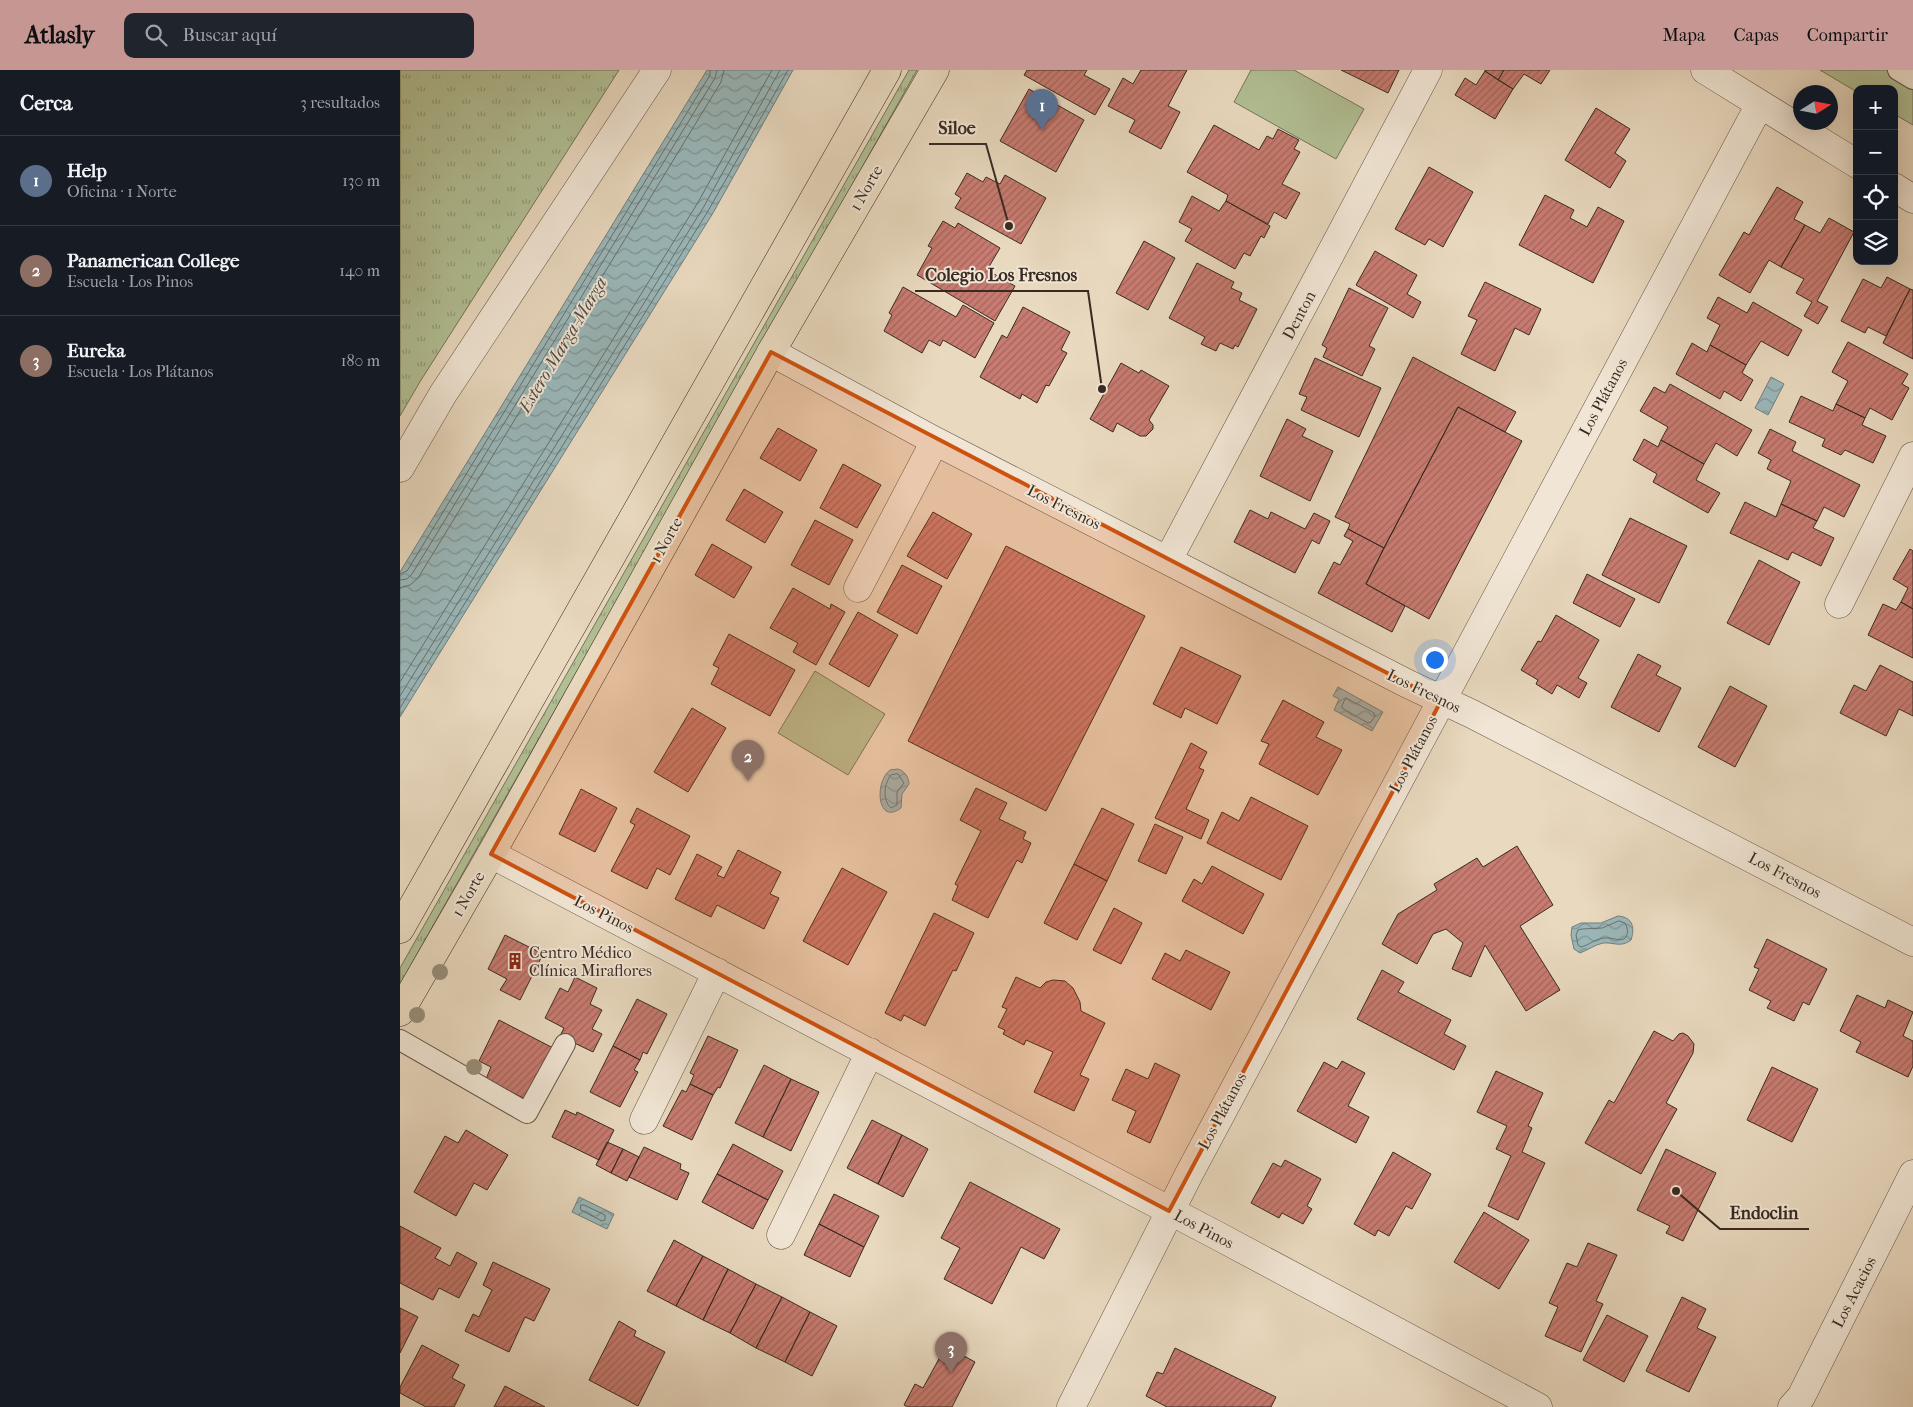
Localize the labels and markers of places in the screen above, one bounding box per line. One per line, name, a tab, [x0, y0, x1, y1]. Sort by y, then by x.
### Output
pin: 1	[1026, 89, 1058, 130]
callout: Siloe	[929, 111, 986, 144]
callout: Colegio Los Fresnos	[915, 258, 1088, 291]
pin: 2	[732, 740, 764, 781]
place label: Centro Médico Clínica Miraflores	[529, 943, 652, 980]
building icon: Centro Médico Clínica Miraflores	[505, 951, 525, 971]
callout: Endoclin	[1720, 1196, 1809, 1229]
pin: 3	[935, 1332, 967, 1373]

